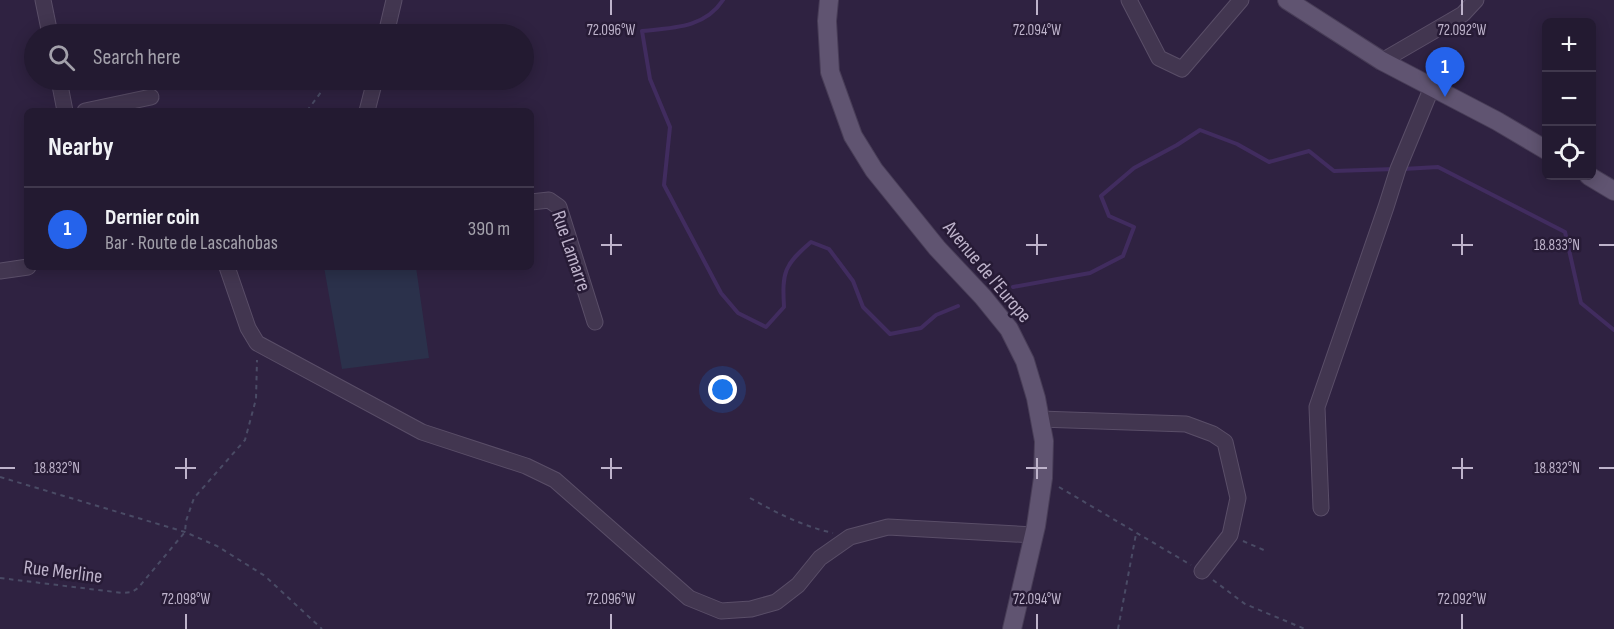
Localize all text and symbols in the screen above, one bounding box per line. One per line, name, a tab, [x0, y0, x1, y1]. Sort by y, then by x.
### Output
map controls	[1542, 18, 1596, 180]
button: +	[1542, 18, 1596, 72]
text: 72.096°W	[587, 21, 636, 40]
text: 72.094°W	[1013, 21, 1061, 40]
text: 72.092°W	[1438, 21, 1486, 40]
search box	[24, 24, 534, 90]
icon: search	[45, 41, 78, 74]
text: Search here	[93, 44, 180, 71]
pin: 1	[1426, 48, 1464, 97]
button: −	[1542, 72, 1596, 126]
button: locate	[1542, 126, 1596, 180]
text: Nearby	[48, 132, 114, 163]
text: Dernier coin	[105, 204, 200, 231]
street label: Rue Lamarre	[546, 208, 596, 294]
street label: Avenue de l'Europe	[937, 216, 1036, 328]
text: 1	[64, 217, 71, 241]
text: 390 m	[468, 217, 510, 241]
text: Bar · Route de Lascahobas	[105, 231, 278, 255]
text: 18.833°N	[1534, 236, 1580, 255]
your location	[708, 375, 737, 404]
text: 18.832°N	[34, 459, 80, 478]
text: 18.832°N	[1534, 459, 1580, 478]
street label: Rue Merline	[22, 555, 104, 589]
text: 72.098°W	[162, 590, 210, 609]
text: 72.096°W	[587, 590, 636, 609]
text: 72.094°W	[1013, 590, 1061, 609]
text: 72.092°W	[1438, 590, 1486, 609]

